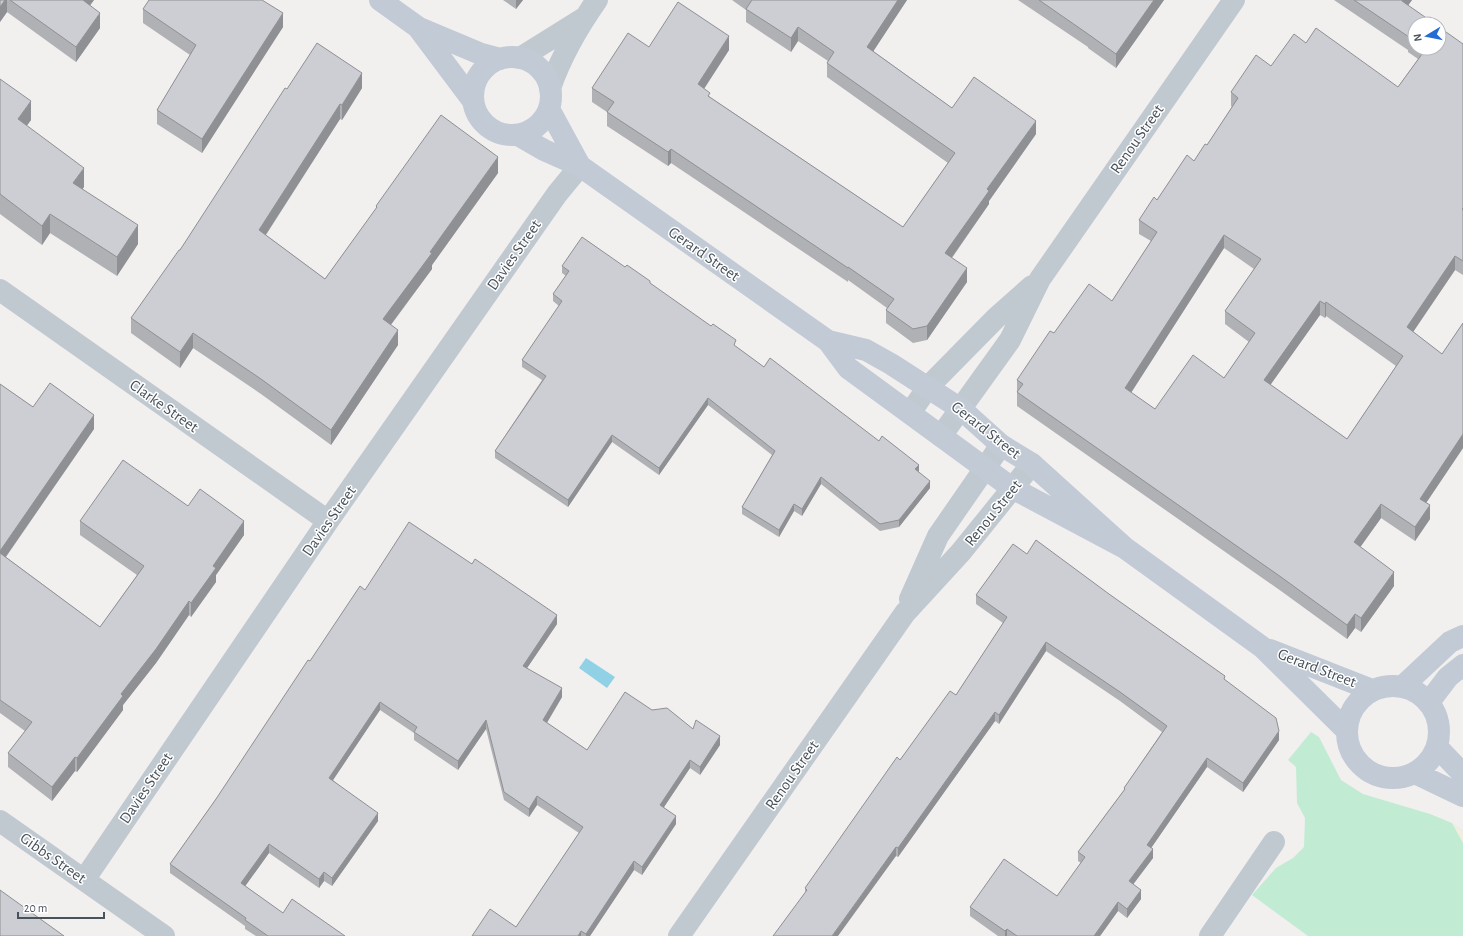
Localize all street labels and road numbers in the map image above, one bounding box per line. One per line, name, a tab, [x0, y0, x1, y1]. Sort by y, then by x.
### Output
street label: Renou Street	[1107, 102, 1167, 176]
street label: Davies Street	[484, 217, 544, 293]
street label: Gerard Street	[666, 224, 742, 284]
street label: Clarke Street	[127, 377, 201, 435]
street label: Gerard Street	[949, 398, 1023, 462]
street label: Renou Street	[962, 477, 1024, 549]
street label: Davies Street	[299, 483, 359, 559]
street label: Gerard Street	[1276, 646, 1358, 690]
street label: Renou Street	[762, 738, 822, 812]
street label: Davies Street	[117, 750, 175, 826]
street label: Gibbs Street	[17, 830, 89, 886]

